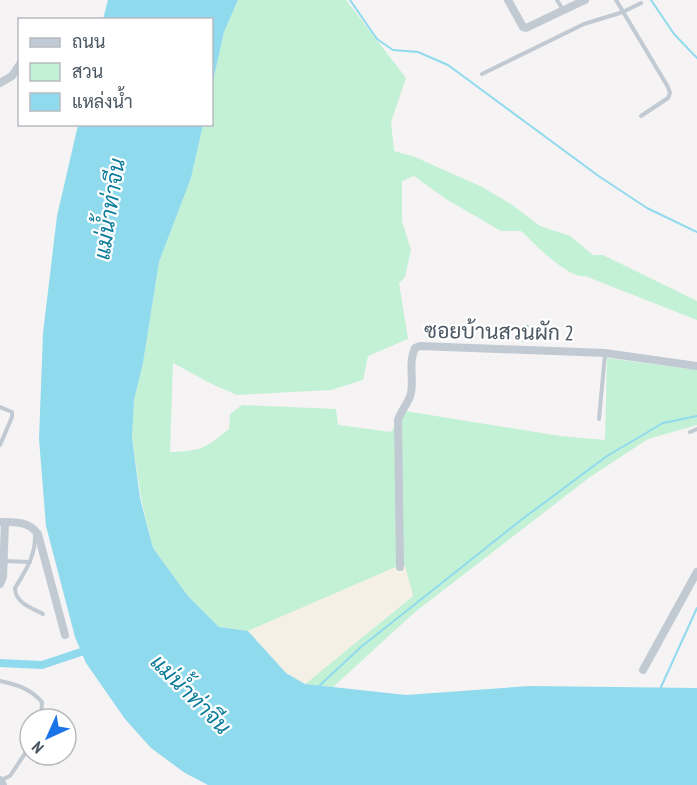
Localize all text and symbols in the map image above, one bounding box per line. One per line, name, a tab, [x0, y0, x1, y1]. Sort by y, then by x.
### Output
legend	[18, 18, 213, 126]
text: ถนน	[72, 30, 105, 53]
text: สวน	[72, 60, 103, 83]
text: แหล่งน้ำ	[72, 86, 133, 113]
water label: แม่น้ำท่าจีน	[82, 156, 131, 262]
street label: ซอยบ้านสวนผัก 2	[424, 317, 574, 346]
water label: แม่น้ำท่าจีน	[145, 644, 241, 740]
north arrow	[18, 707, 78, 767]
text: N	[27, 737, 48, 758]

